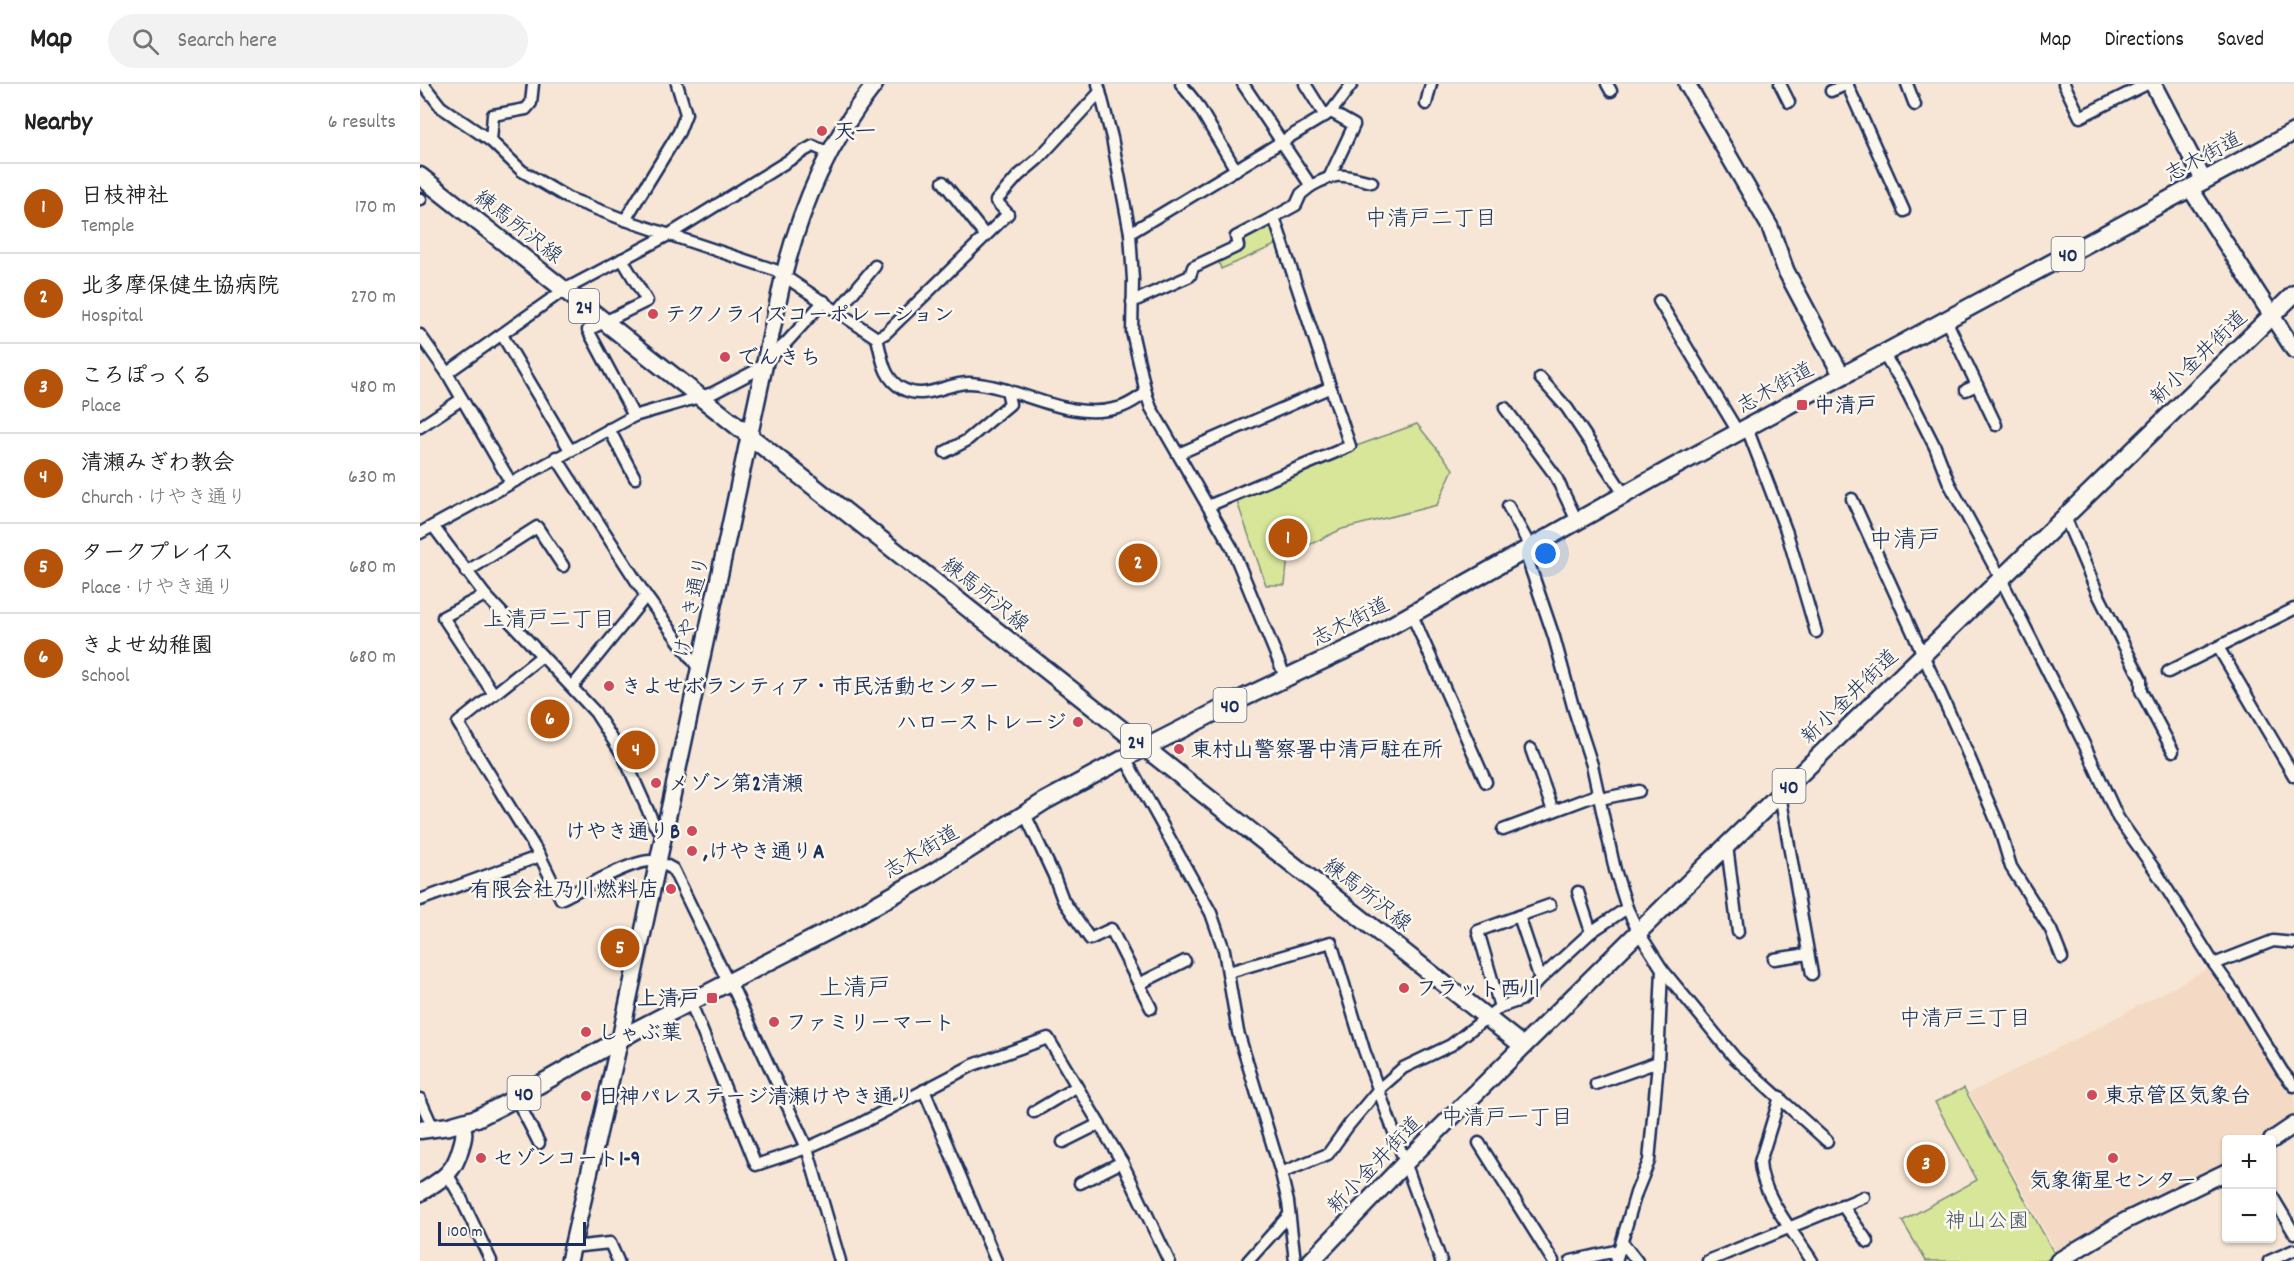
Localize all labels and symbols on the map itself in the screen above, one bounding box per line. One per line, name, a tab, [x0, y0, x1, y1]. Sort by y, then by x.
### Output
place label: 天一	[834, 119, 876, 149]
marker: 天一	[815, 124, 829, 138]
street label: 志木街道	[2160, 126, 2249, 192]
street label: 練馬所沢線	[467, 184, 568, 273]
district label: 中清戸二丁目	[1365, 205, 1497, 236]
road number: 40	[2052, 237, 2084, 271]
road number: 24	[569, 289, 599, 323]
place label: テクノライズコーポレーション	[665, 302, 954, 332]
street label: 新小金井街道	[2144, 305, 2256, 414]
marker: テクノライズコーポレーション	[646, 307, 660, 321]
place label: でんきち	[737, 345, 821, 375]
marker: でんきち	[718, 350, 732, 364]
street label: 志木街道	[1732, 356, 1820, 423]
place label: 中清戸	[1814, 393, 1877, 423]
marker: 中清戸	[1795, 398, 1809, 412]
pin: 1	[1268, 516, 1308, 560]
district label: 中清戸	[1869, 525, 1941, 559]
your location	[1531, 539, 1560, 568]
pin: 2	[1118, 540, 1158, 586]
street label: 練馬所沢線	[934, 552, 1034, 641]
street label: けやき通り	[668, 553, 720, 662]
street label: 志木街道	[1307, 591, 1396, 656]
district label: 上清戸二丁目	[483, 606, 615, 637]
street label: 新小金井街道	[1795, 644, 1907, 753]
place label: きよせボランティア・市民活動センター	[621, 674, 999, 704]
marker: きよせボランティア・市民活動センター	[602, 679, 616, 693]
road number: 40	[1214, 688, 1246, 722]
pin: 6	[530, 696, 570, 742]
place label: ハローストレージ	[896, 710, 1066, 740]
marker: ハローストレージ	[1071, 715, 1085, 729]
road number: 24	[1121, 724, 1151, 758]
pin: 4	[616, 728, 656, 772]
place label: 東村山警察署中清戸駐在所	[1191, 737, 1443, 767]
marker: 東村山警察署中清戸駐在所	[1172, 742, 1186, 756]
road number: 40	[1772, 769, 1806, 803]
place label: メゾン第2清瀬	[668, 771, 803, 801]
marker: メゾン第2清瀬	[649, 776, 663, 790]
place label: けやき通りB	[565, 819, 680, 849]
street label: 志木街道	[879, 819, 966, 888]
marker: けやき通りB	[685, 824, 699, 838]
place label: ,けやき通りA	[703, 839, 824, 869]
marker: ,けやき通りA	[685, 844, 699, 858]
street label: 練馬所沢線	[1316, 852, 1417, 941]
place label: 有限会社乃川燃料店	[470, 877, 659, 907]
marker: 有限会社乃川燃料店	[664, 882, 678, 896]
pin: 5	[600, 926, 640, 970]
district label: 上清戸	[819, 973, 891, 1007]
place label: フラット西川	[1416, 976, 1542, 1006]
marker: フラット西川	[1397, 981, 1411, 995]
place label: 上清戸	[637, 986, 700, 1016]
marker: 上清戸	[705, 991, 719, 1005]
district label: 中清戸三丁目	[1899, 1005, 2031, 1036]
place label: ファミリーマート	[786, 1010, 955, 1040]
marker: ファミリーマート	[767, 1015, 781, 1029]
place label: しゃぶ葉	[598, 1020, 682, 1050]
marker: しゃぶ葉	[579, 1025, 593, 1039]
road number: 40	[508, 1076, 540, 1110]
place label: 東京管区気象台	[2104, 1083, 2251, 1113]
place label: 日神パレステージ清瀬けやき通り	[598, 1084, 915, 1114]
marker: 東京管区気象台	[2085, 1088, 2099, 1102]
marker: 日神パレステージ清瀬けやき通り	[579, 1089, 593, 1103]
district label: 中清戸一丁目	[1441, 1104, 1573, 1135]
street label: 新小金井街道	[1322, 1110, 1431, 1222]
pin: 3	[1906, 1142, 1946, 1186]
place label: セゾンコート1-9	[493, 1146, 640, 1176]
marker: セゾンコート1-9	[474, 1151, 488, 1165]
marker: 気象衛星センター	[2106, 1151, 2120, 1165]
place label: 気象衛星センター	[2029, 1168, 2197, 1198]
park label: 神山公園	[1945, 1208, 2029, 1238]
scale bar	[438, 1219, 586, 1246]

